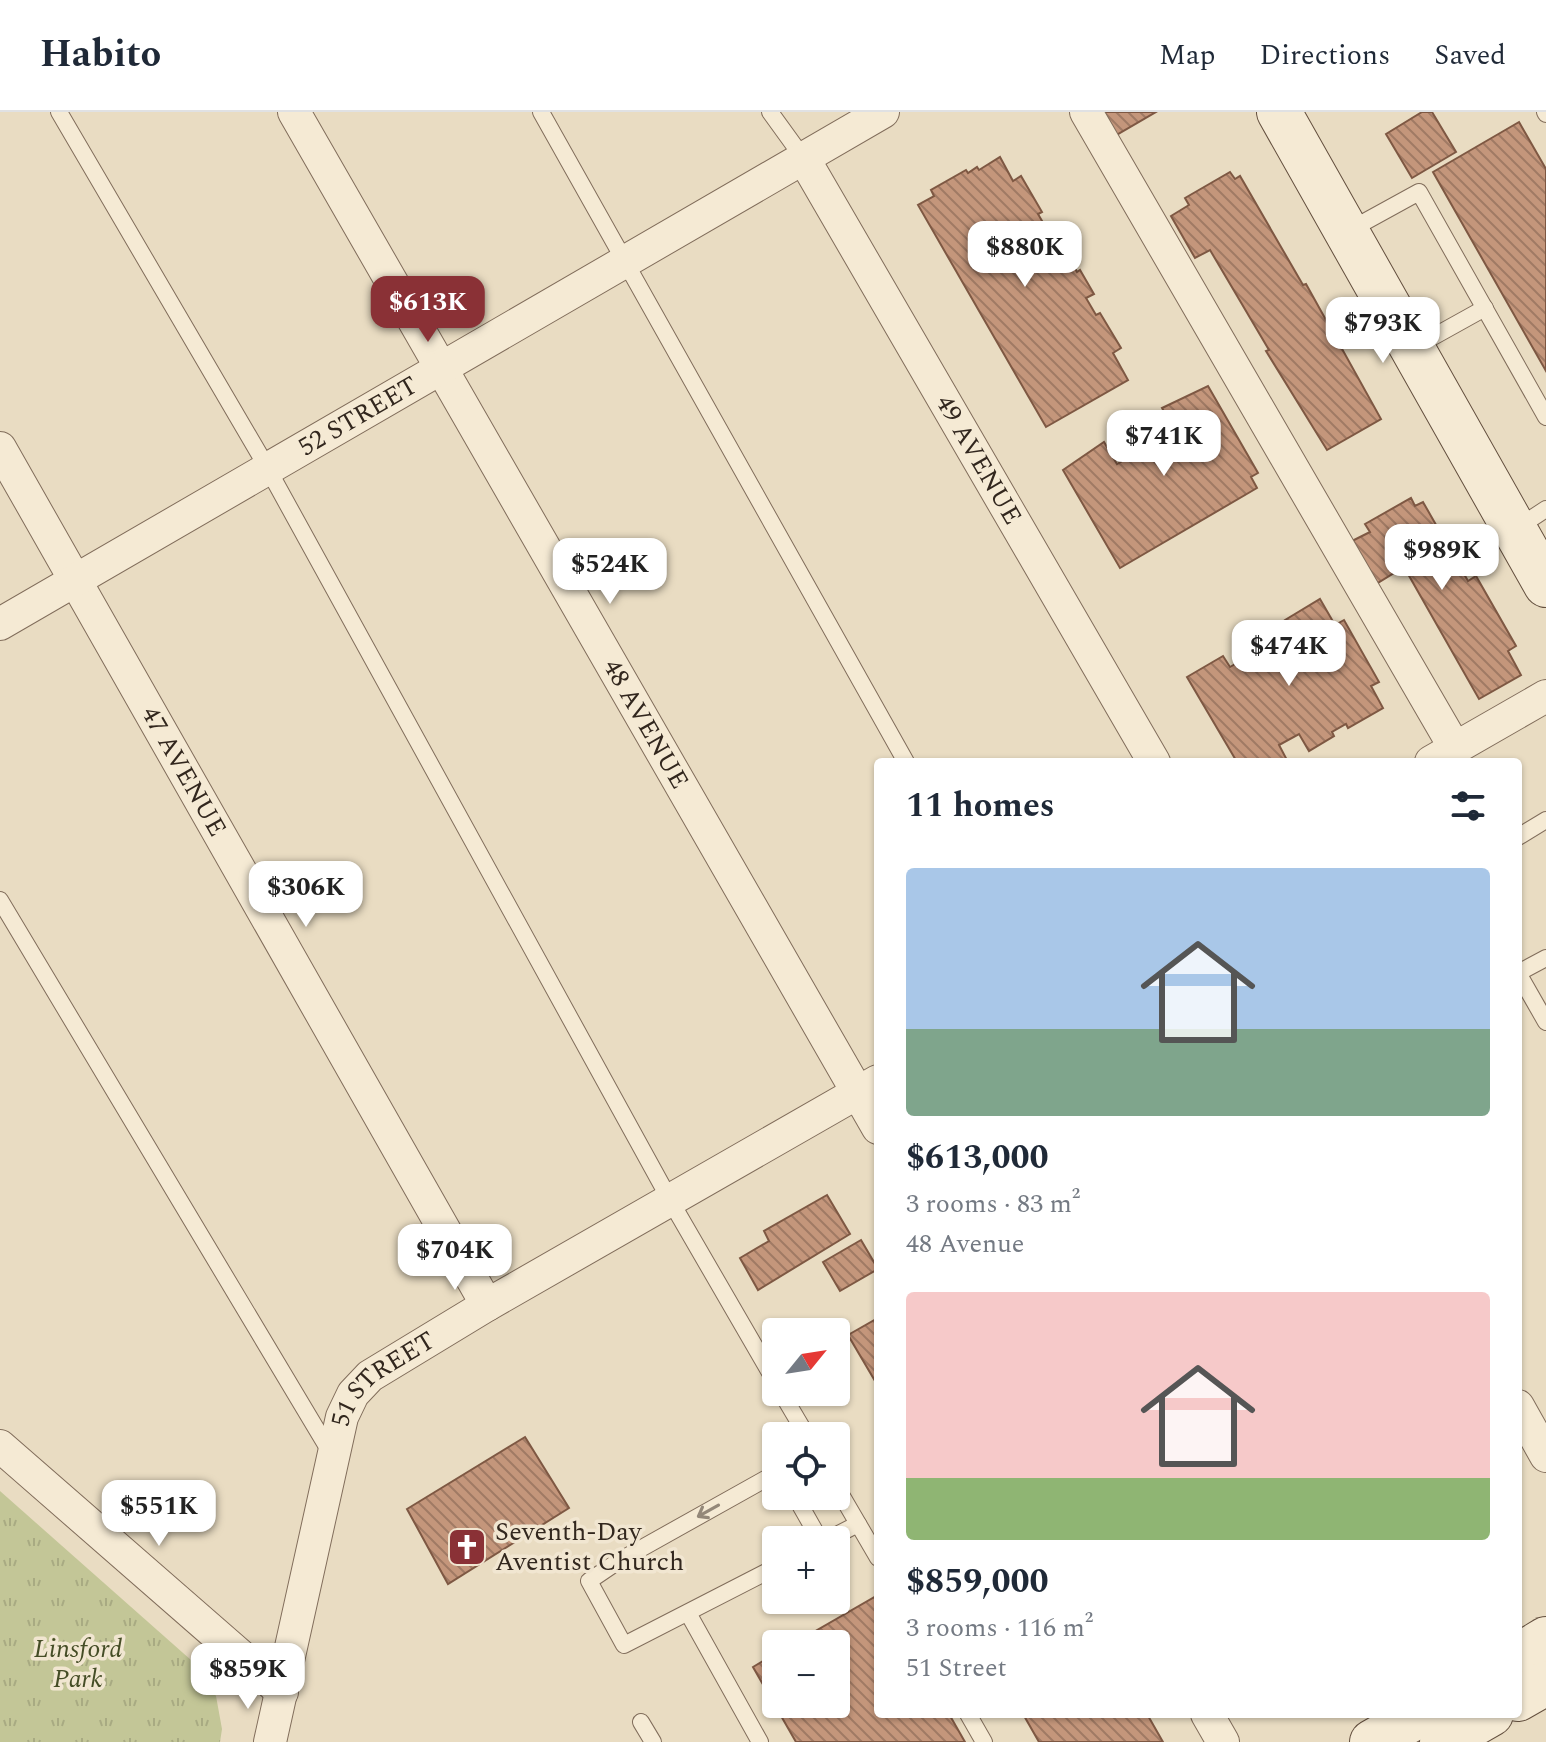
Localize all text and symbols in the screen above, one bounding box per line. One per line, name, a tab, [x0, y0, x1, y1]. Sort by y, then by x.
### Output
text: Habito	[40, 26, 161, 84]
text: Map	[1159, 34, 1216, 77]
text: Directions	[1260, 34, 1390, 77]
text: Saved	[1434, 34, 1506, 77]
pin: $880K	[969, 221, 1081, 289]
text: $880K	[986, 227, 1064, 267]
pin: $613K	[372, 276, 484, 344]
text: $613K	[389, 282, 467, 322]
pin: $793K	[1327, 297, 1439, 365]
text: $793K	[1344, 303, 1422, 343]
street label: 52 STREET	[291, 366, 425, 467]
street label: 49 AVENUE	[925, 387, 1032, 532]
pin: $741K	[1108, 410, 1220, 478]
text: $741K	[1125, 416, 1203, 456]
pin: $989K	[1386, 524, 1498, 592]
text: $989K	[1403, 530, 1481, 570]
pin: $524K	[554, 538, 666, 606]
text: $524K	[571, 544, 649, 584]
pin: $474K	[1233, 620, 1345, 688]
text: $474K	[1250, 626, 1328, 666]
street label: 48 AVENUE	[593, 652, 699, 797]
street label: 47 AVENUE	[131, 699, 237, 844]
text: 11 homes	[906, 780, 1055, 832]
icon: filters	[1446, 784, 1490, 828]
pin: $306K	[250, 861, 362, 929]
text: $306K	[267, 867, 345, 907]
icon: home	[1126, 920, 1270, 1064]
text: $613,000	[906, 1132, 1049, 1184]
text: 3 rooms · 83 m²	[906, 1184, 1080, 1224]
pin: $704K	[399, 1224, 511, 1292]
text: 48 Avenue	[906, 1224, 1024, 1264]
text: $704K	[416, 1230, 494, 1270]
north arrow	[762, 1318, 850, 1406]
map controls	[762, 1318, 850, 1718]
street label: 51 STREET	[320, 1321, 443, 1430]
icon: home	[1126, 1344, 1270, 1488]
button: locate	[762, 1422, 850, 1510]
pin: $551K	[103, 1480, 215, 1548]
text: $551K	[120, 1486, 198, 1526]
one-way arrow	[697, 1503, 720, 1519]
place label: Seventh-Day Aventist Church	[495, 1512, 684, 1582]
church icon: Seventh-Day Aventist Church	[446, 1526, 488, 1568]
button: +	[762, 1526, 850, 1614]
text: $859,000	[906, 1556, 1049, 1608]
text: 3 rooms · 116 m²	[906, 1608, 1093, 1648]
park label: Linsford Park	[34, 1629, 122, 1699]
button: −	[762, 1630, 850, 1718]
pin: $859K	[192, 1643, 304, 1711]
text: 51 Street	[906, 1648, 1007, 1688]
text: $859K	[209, 1649, 287, 1689]

